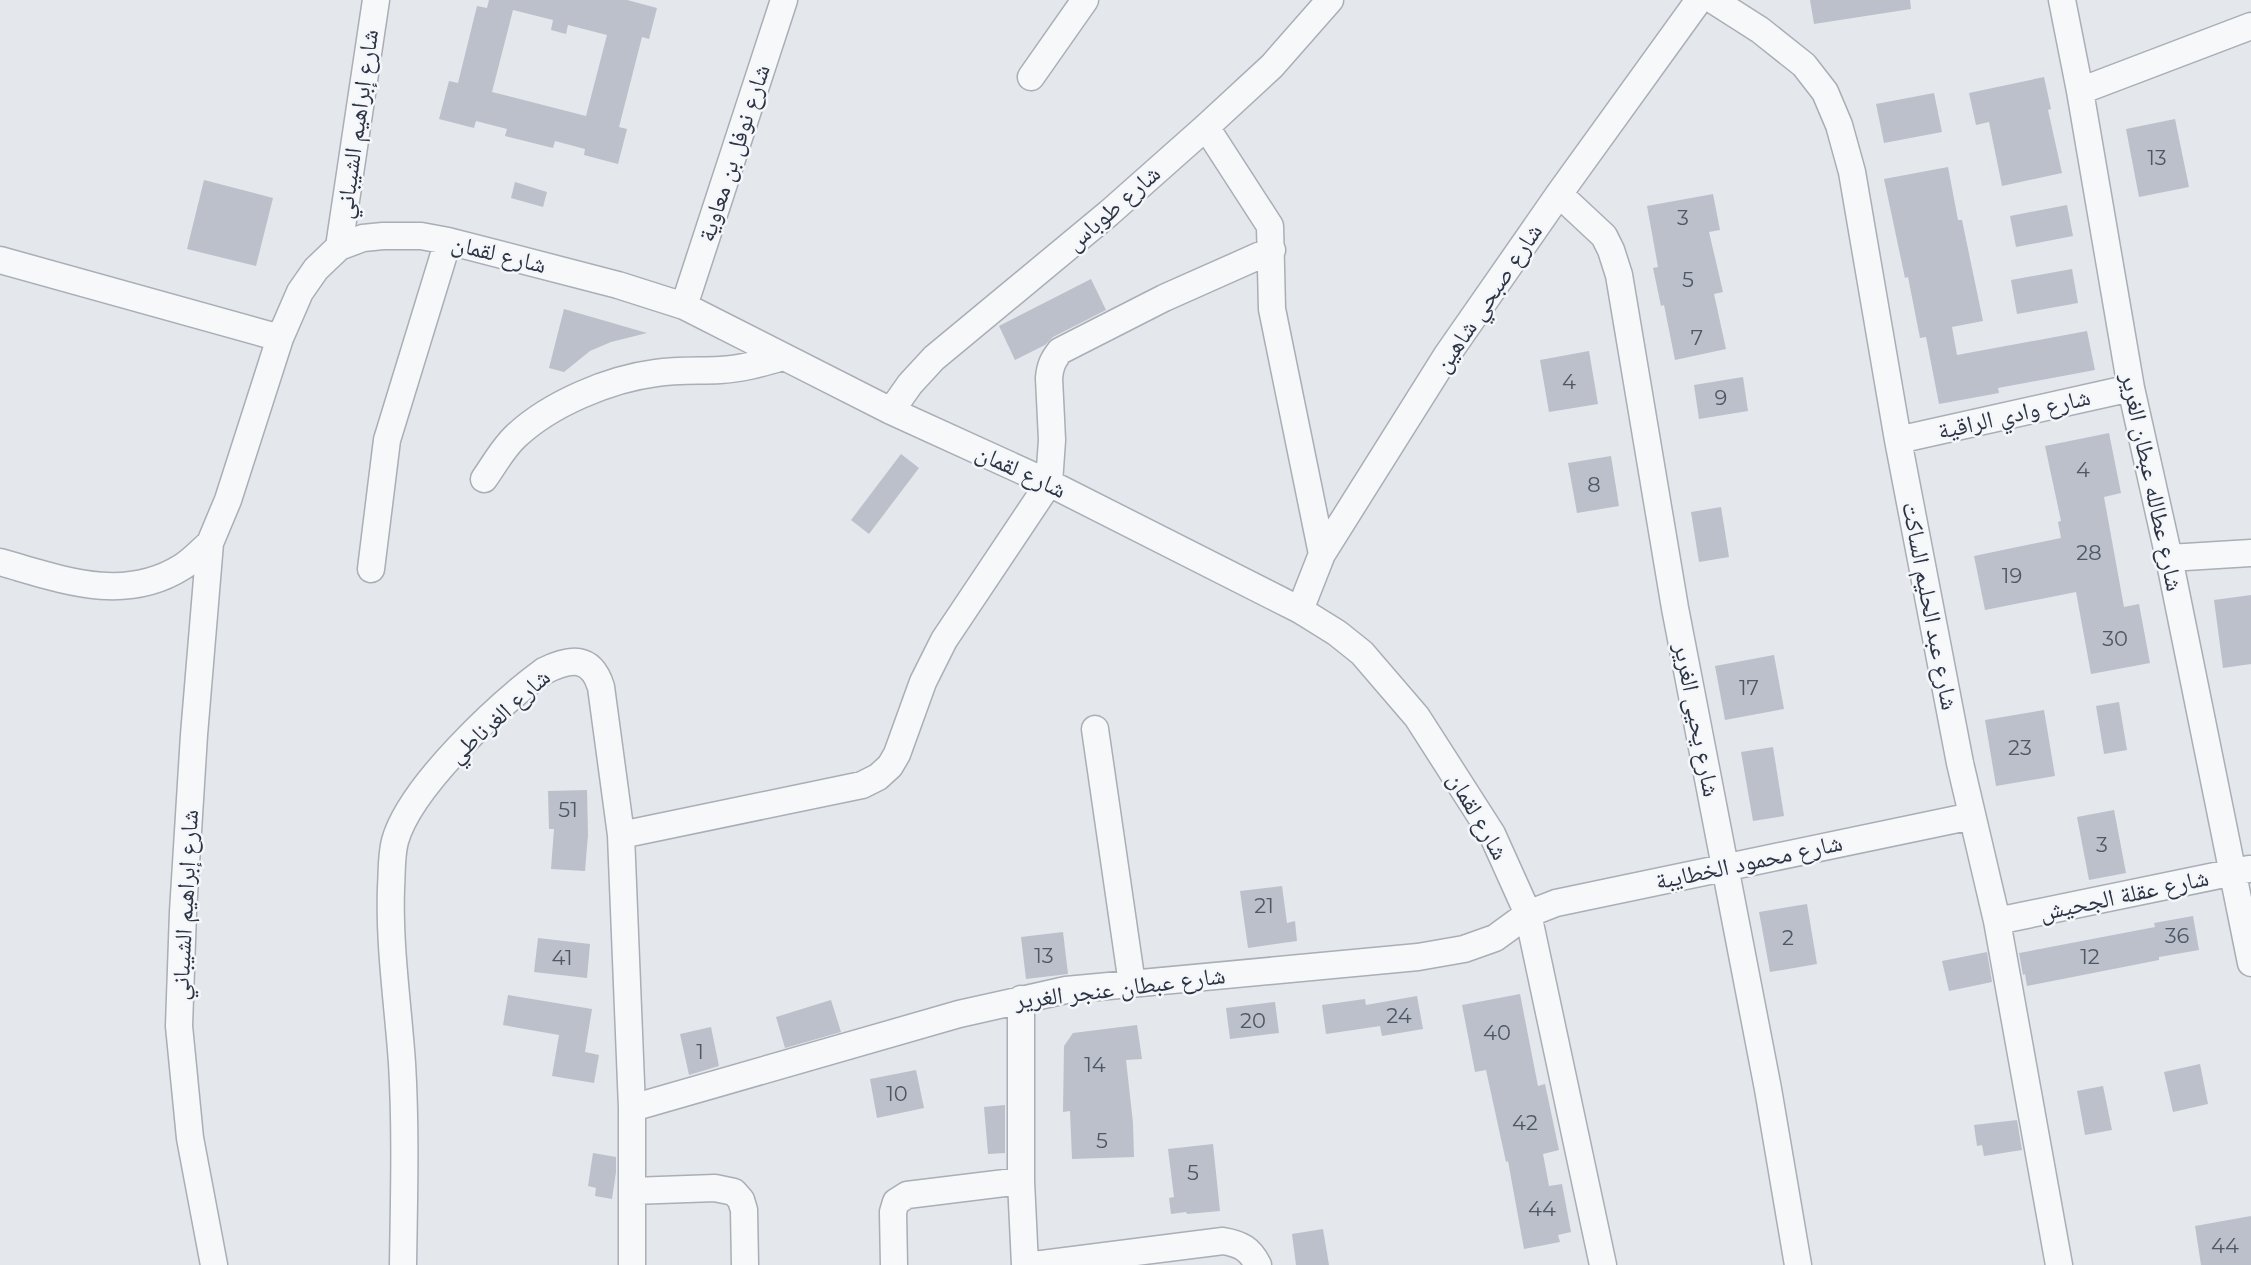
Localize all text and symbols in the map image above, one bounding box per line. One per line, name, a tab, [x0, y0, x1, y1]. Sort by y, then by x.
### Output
street label: شارع إبراهيم الشيباني	[329, 27, 389, 221]
street label: شارع نوفل بن معاوية	[691, 61, 777, 245]
house number: 13	[2147, 145, 2167, 170]
street label: شارع طوباس	[1059, 159, 1167, 257]
house number: 3	[1677, 205, 1689, 230]
street label: شارع صبحي شاهين	[1427, 218, 1552, 381]
street label: شارع لقمان	[449, 228, 549, 280]
house number: 5	[1682, 267, 1694, 292]
house number: 7	[1691, 325, 1703, 350]
house number: 4	[1562, 369, 1576, 394]
street label: شارع عطالله عبطان الغرير	[2114, 369, 2190, 594]
street label: شارع وادي الراقية	[1935, 382, 2094, 450]
house number: 9	[1715, 385, 1727, 410]
street label: شارع لقمان	[971, 437, 1071, 505]
house number: 4	[2076, 457, 2090, 482]
house number: 8	[1587, 472, 1601, 497]
street label: شارع عبد الحليم الساكت	[1894, 499, 1965, 713]
house number: 28	[2076, 540, 2102, 565]
house number: 19	[2002, 563, 2022, 588]
house number: 30	[2102, 626, 2128, 651]
street label: شارع يحيى الغرير	[1667, 640, 1727, 799]
street label: شارع الغرناطي	[442, 662, 559, 773]
house number: 17	[1739, 675, 1759, 700]
house number: 23	[2008, 735, 2032, 760]
street label: شارع لقمان	[1441, 767, 1515, 865]
house number: 51	[558, 797, 578, 822]
street label: شارع إبراهيم الشيباني	[165, 809, 209, 1001]
street label: شارع محمود الخطايبة	[1653, 828, 1845, 896]
house number: 3	[2096, 832, 2108, 857]
street label: شارع عقلة الجحيش	[2037, 862, 2211, 928]
house number: 21	[1254, 893, 1274, 918]
house number: 36	[2165, 923, 2190, 948]
house number: 2	[1782, 925, 1794, 950]
house number: 13	[1034, 943, 1054, 968]
house number: 12	[2080, 944, 2100, 969]
house number: 41	[552, 945, 572, 970]
street label: شارع عبطان عنجر الغرير	[1012, 960, 1227, 1016]
house number: 24	[1386, 1003, 1412, 1028]
house number: 20	[1240, 1008, 1266, 1033]
house number: 40	[1483, 1020, 1511, 1045]
house number: 1	[696, 1039, 704, 1064]
house number: 14	[1084, 1052, 1106, 1077]
house number: 10	[886, 1081, 908, 1106]
house number: 42	[1512, 1110, 1538, 1135]
house number: 5	[1096, 1128, 1108, 1153]
house number: 5	[1187, 1160, 1199, 1185]
house number: 44	[1528, 1196, 1556, 1221]
house number: 44	[2211, 1233, 2239, 1258]

